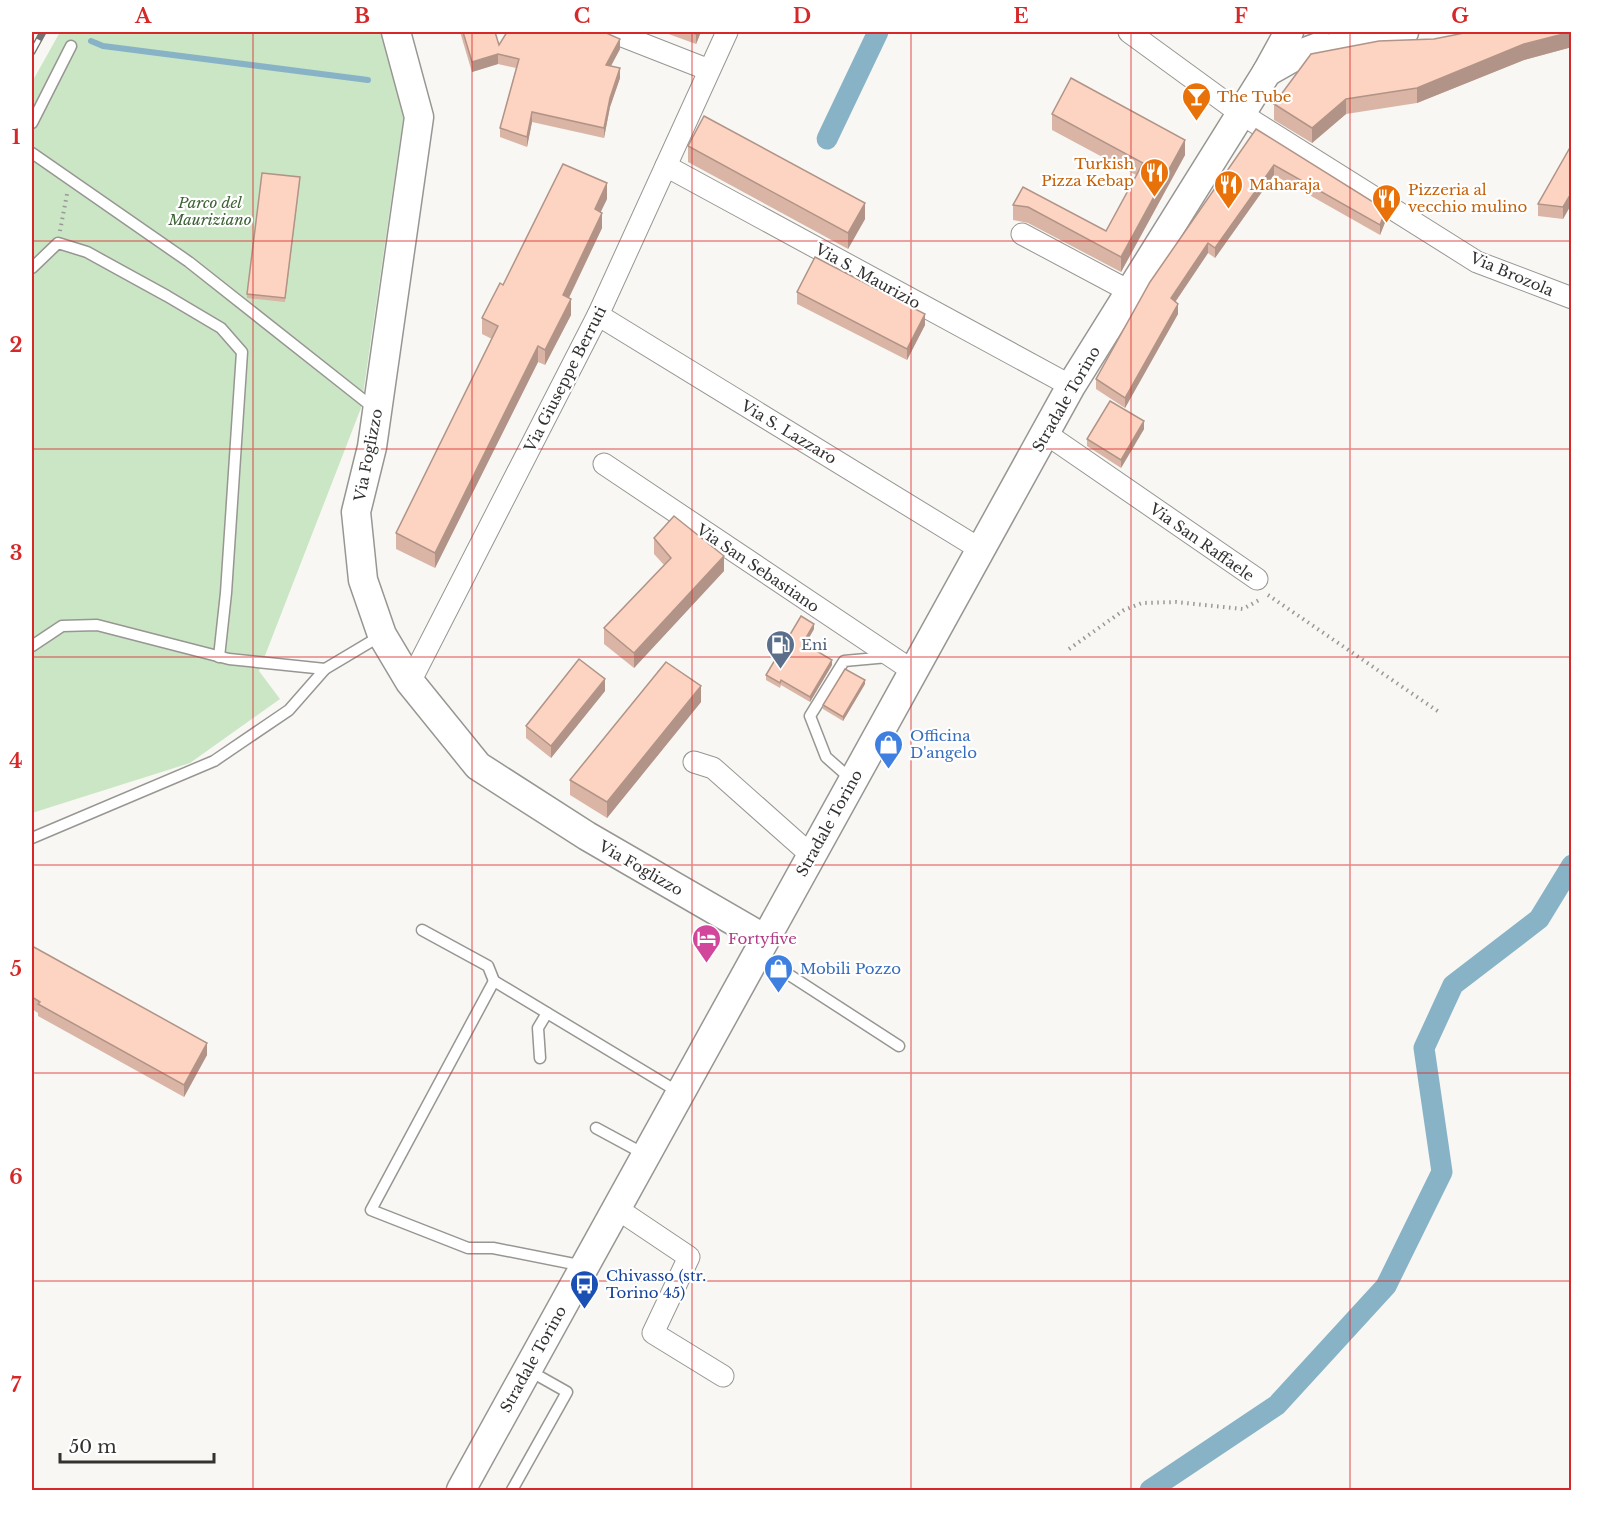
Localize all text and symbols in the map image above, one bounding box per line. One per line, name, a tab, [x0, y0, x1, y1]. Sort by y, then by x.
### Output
text: A	[134, 4, 152, 28]
text: B	[354, 4, 370, 28]
text: C	[574, 4, 590, 28]
text: D	[793, 4, 811, 28]
text: E	[1013, 4, 1029, 28]
text: F	[1234, 4, 1248, 28]
text: G	[1451, 4, 1469, 28]
bar icon: The Tube	[1180, 80, 1212, 122]
place label: The Tube	[1217, 87, 1291, 106]
text: 1	[12, 125, 21, 149]
place label: Turkish Pizza Kebap	[1041, 154, 1134, 190]
restaurant icon: Turkish Pizza Kebap	[1139, 156, 1171, 198]
restaurant icon: Maharaja	[1212, 168, 1244, 210]
place label: Maharaja	[1249, 175, 1321, 194]
place label: Pizzeria al vecchio mulino	[1408, 180, 1528, 216]
restaurant icon: Pizzeria al vecchio mulino	[1371, 182, 1403, 224]
park label: Parco del Mauriziano	[167, 193, 252, 229]
street label: Via S. Maurizio	[811, 239, 924, 313]
street label: Via Brozola	[1467, 248, 1557, 300]
street label: Via Giuseppe Berruti	[519, 303, 610, 456]
text: 2	[9, 333, 23, 357]
street label: Stradale Torino	[1028, 343, 1104, 455]
street label: Via S. Lazzaro	[737, 395, 840, 468]
street label: Via Foglizzo	[350, 407, 386, 504]
street label: Via San Raffaele	[1145, 498, 1258, 585]
street label: Via San Sebastiano	[692, 519, 823, 616]
text: 3	[10, 541, 22, 565]
fuel station icon: Eni	[764, 628, 796, 670]
place label: Eni	[801, 635, 827, 654]
place label: Officina D'angelo	[910, 726, 977, 762]
shop icon: Officina D'angelo	[873, 728, 905, 770]
text: 4	[9, 749, 23, 773]
street label: Stradale Torino	[792, 766, 866, 880]
street label: Via Foglizzo	[595, 836, 687, 900]
hotel icon: Fortyfive	[691, 922, 723, 964]
place label: Fortyfive	[728, 929, 797, 948]
shop icon: Mobili Pozzo	[763, 952, 795, 994]
text: 5	[10, 957, 22, 981]
place label: Mobili Pozzo	[800, 959, 901, 978]
text: 6	[9, 1165, 23, 1189]
place label: Chivasso (str. Torino 45)	[606, 1266, 706, 1302]
bus stop icon: Chivasso (str. Torino 45)	[569, 1268, 601, 1310]
street label: Stradale Torino	[496, 1302, 570, 1416]
text: 7	[11, 1373, 22, 1397]
scale bar	[60, 1426, 214, 1464]
text: 50 m	[69, 1436, 117, 1458]

